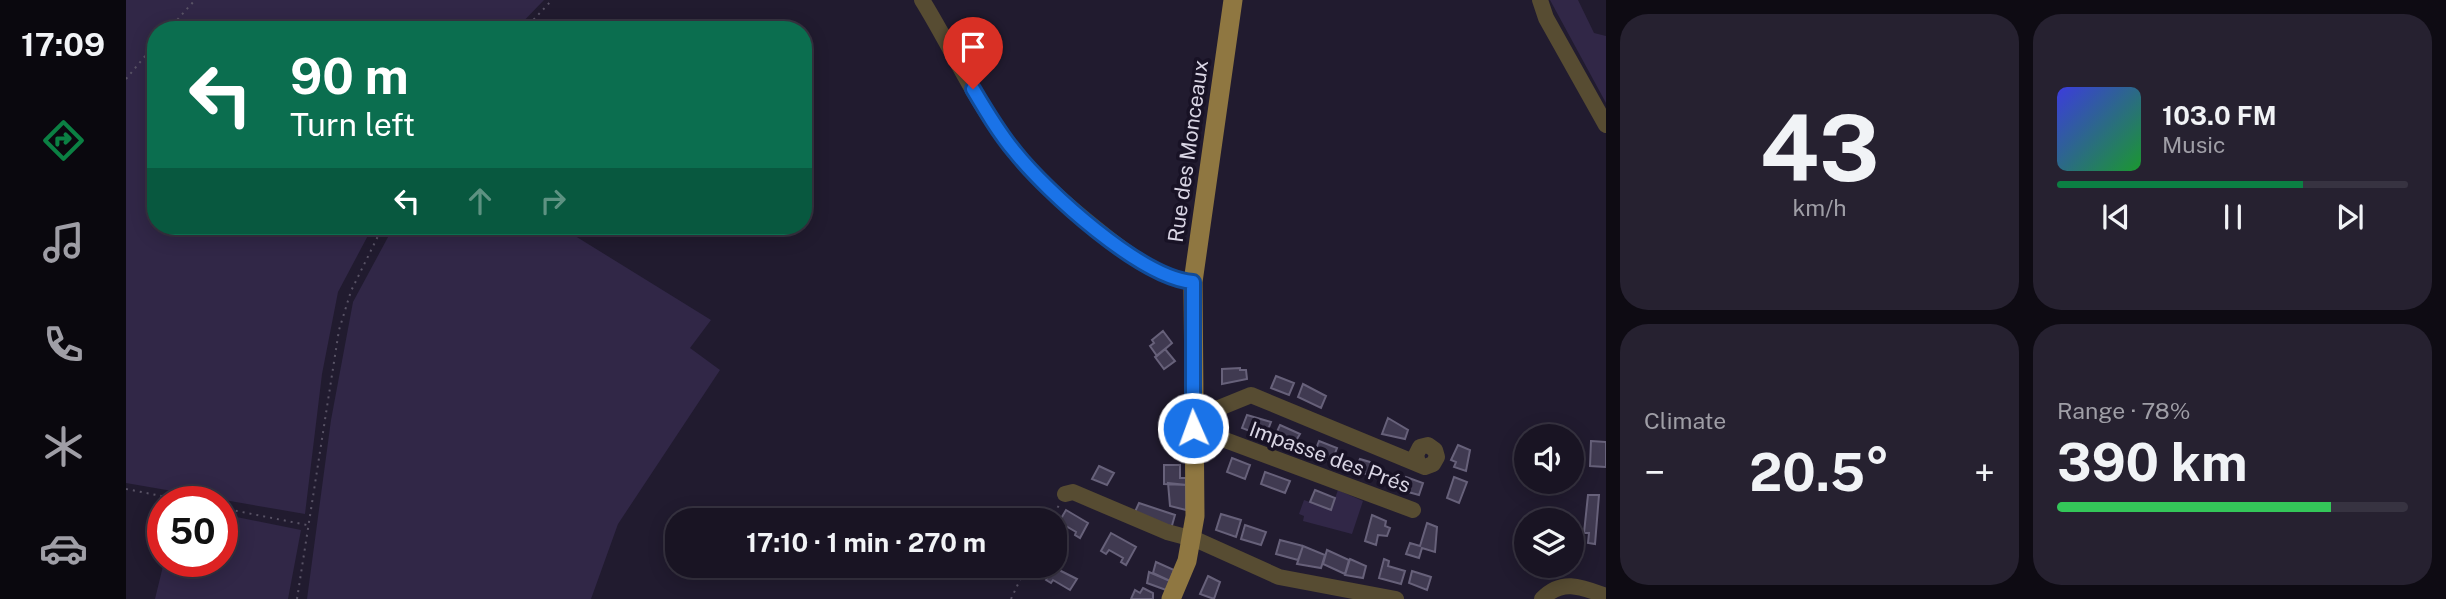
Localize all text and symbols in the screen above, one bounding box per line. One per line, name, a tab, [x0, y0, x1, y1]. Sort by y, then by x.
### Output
pin	[943, 17, 1003, 89]
text: 17:09	[21, 26, 105, 63]
icon: arrive	[954, 28, 992, 66]
text: 90 m	[290, 47, 409, 105]
icon: left	[175, 49, 266, 140]
street label: Rue des Monceaux	[1163, 58, 1213, 244]
text: 43	[1759, 95, 1880, 201]
text: 103.0 FM	[2162, 100, 2277, 131]
text: Turn left	[290, 106, 415, 143]
icon: directions	[39, 116, 88, 165]
text: Music	[2162, 131, 2226, 158]
icon: left	[388, 182, 426, 220]
icon: ahead	[461, 182, 499, 220]
icon: right	[534, 182, 572, 220]
text: km/h	[1792, 194, 1847, 221]
icon: previous	[2097, 198, 2135, 236]
icon: pause	[2214, 198, 2252, 236]
icon: next	[2331, 198, 2369, 236]
icon: music	[39, 218, 88, 267]
icon: phone	[39, 320, 88, 369]
position arrow	[1156, 391, 1230, 465]
text: Range · 78%	[2057, 397, 2190, 424]
text: Climate	[1644, 407, 1726, 434]
street label: Impasse des Prés	[1246, 416, 1414, 498]
icon: climate	[39, 422, 88, 471]
map controls	[1514, 424, 1584, 578]
button: sound	[1514, 424, 1584, 494]
text: 390 km	[2057, 432, 2247, 493]
text: 20.5°	[1749, 442, 1890, 503]
text: −	[1644, 450, 1665, 495]
text: +	[1974, 450, 1995, 495]
speed limit sign: 50	[147, 486, 238, 577]
button: layers	[1514, 508, 1584, 578]
icon: car	[39, 524, 88, 573]
text: 17:10 · 1 min · 270 m	[746, 527, 986, 558]

